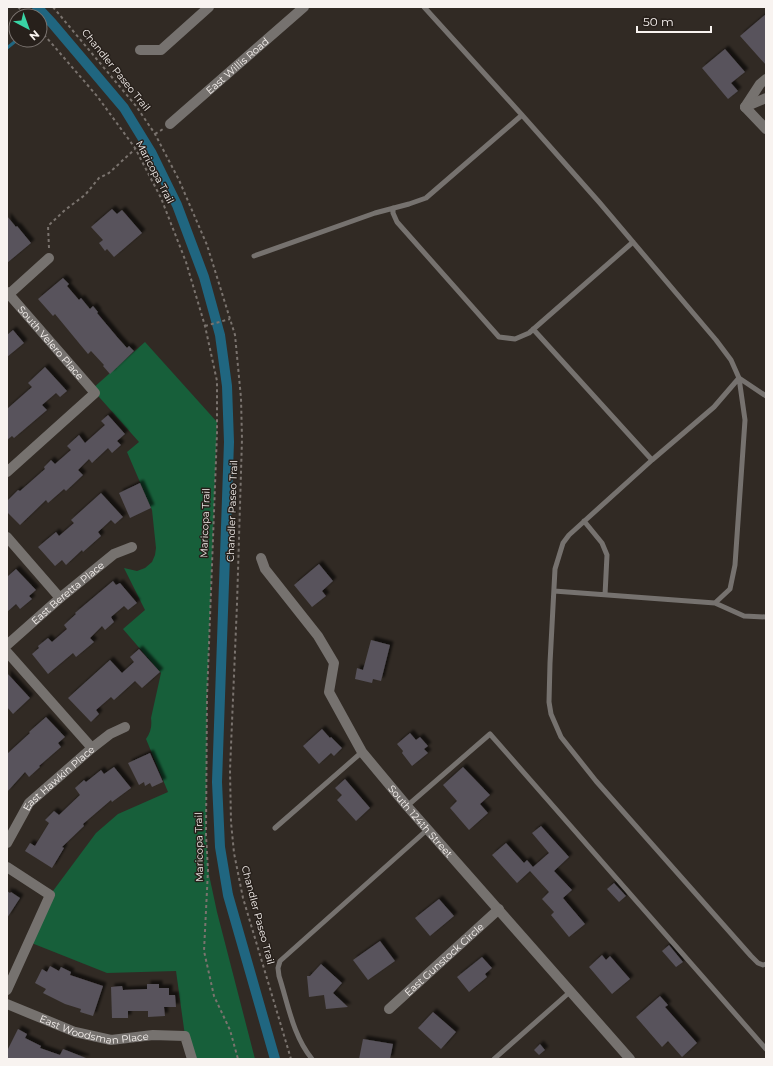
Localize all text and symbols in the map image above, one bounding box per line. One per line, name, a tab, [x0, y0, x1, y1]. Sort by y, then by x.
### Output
north arrow	[8, 8, 48, 48]
scale bar	[637, 8, 711, 34]
text: 50 m	[643, 14, 674, 29]
street label: Chandler Paseo Trail	[79, 26, 153, 114]
text: N	[27, 27, 43, 44]
street label: East Willis Road	[203, 34, 271, 97]
street label: Maricopa Trail	[133, 138, 177, 206]
street label: South Velero Place	[15, 303, 87, 382]
street label: Chandler Paseo Trail	[224, 460, 240, 562]
street label: Maricopa Trail	[197, 488, 213, 558]
street label: East Beretta Place	[28, 558, 107, 627]
street label: East Hawkin Place	[20, 743, 97, 813]
street label: South 124th Street	[386, 782, 456, 860]
street label: Maricopa Trail	[192, 812, 206, 882]
street label: Chandler Paseo Trail	[239, 864, 277, 966]
street label: East Gunstock Circle	[401, 920, 486, 999]
street label: East Woodsman Place	[38, 1012, 149, 1047]

